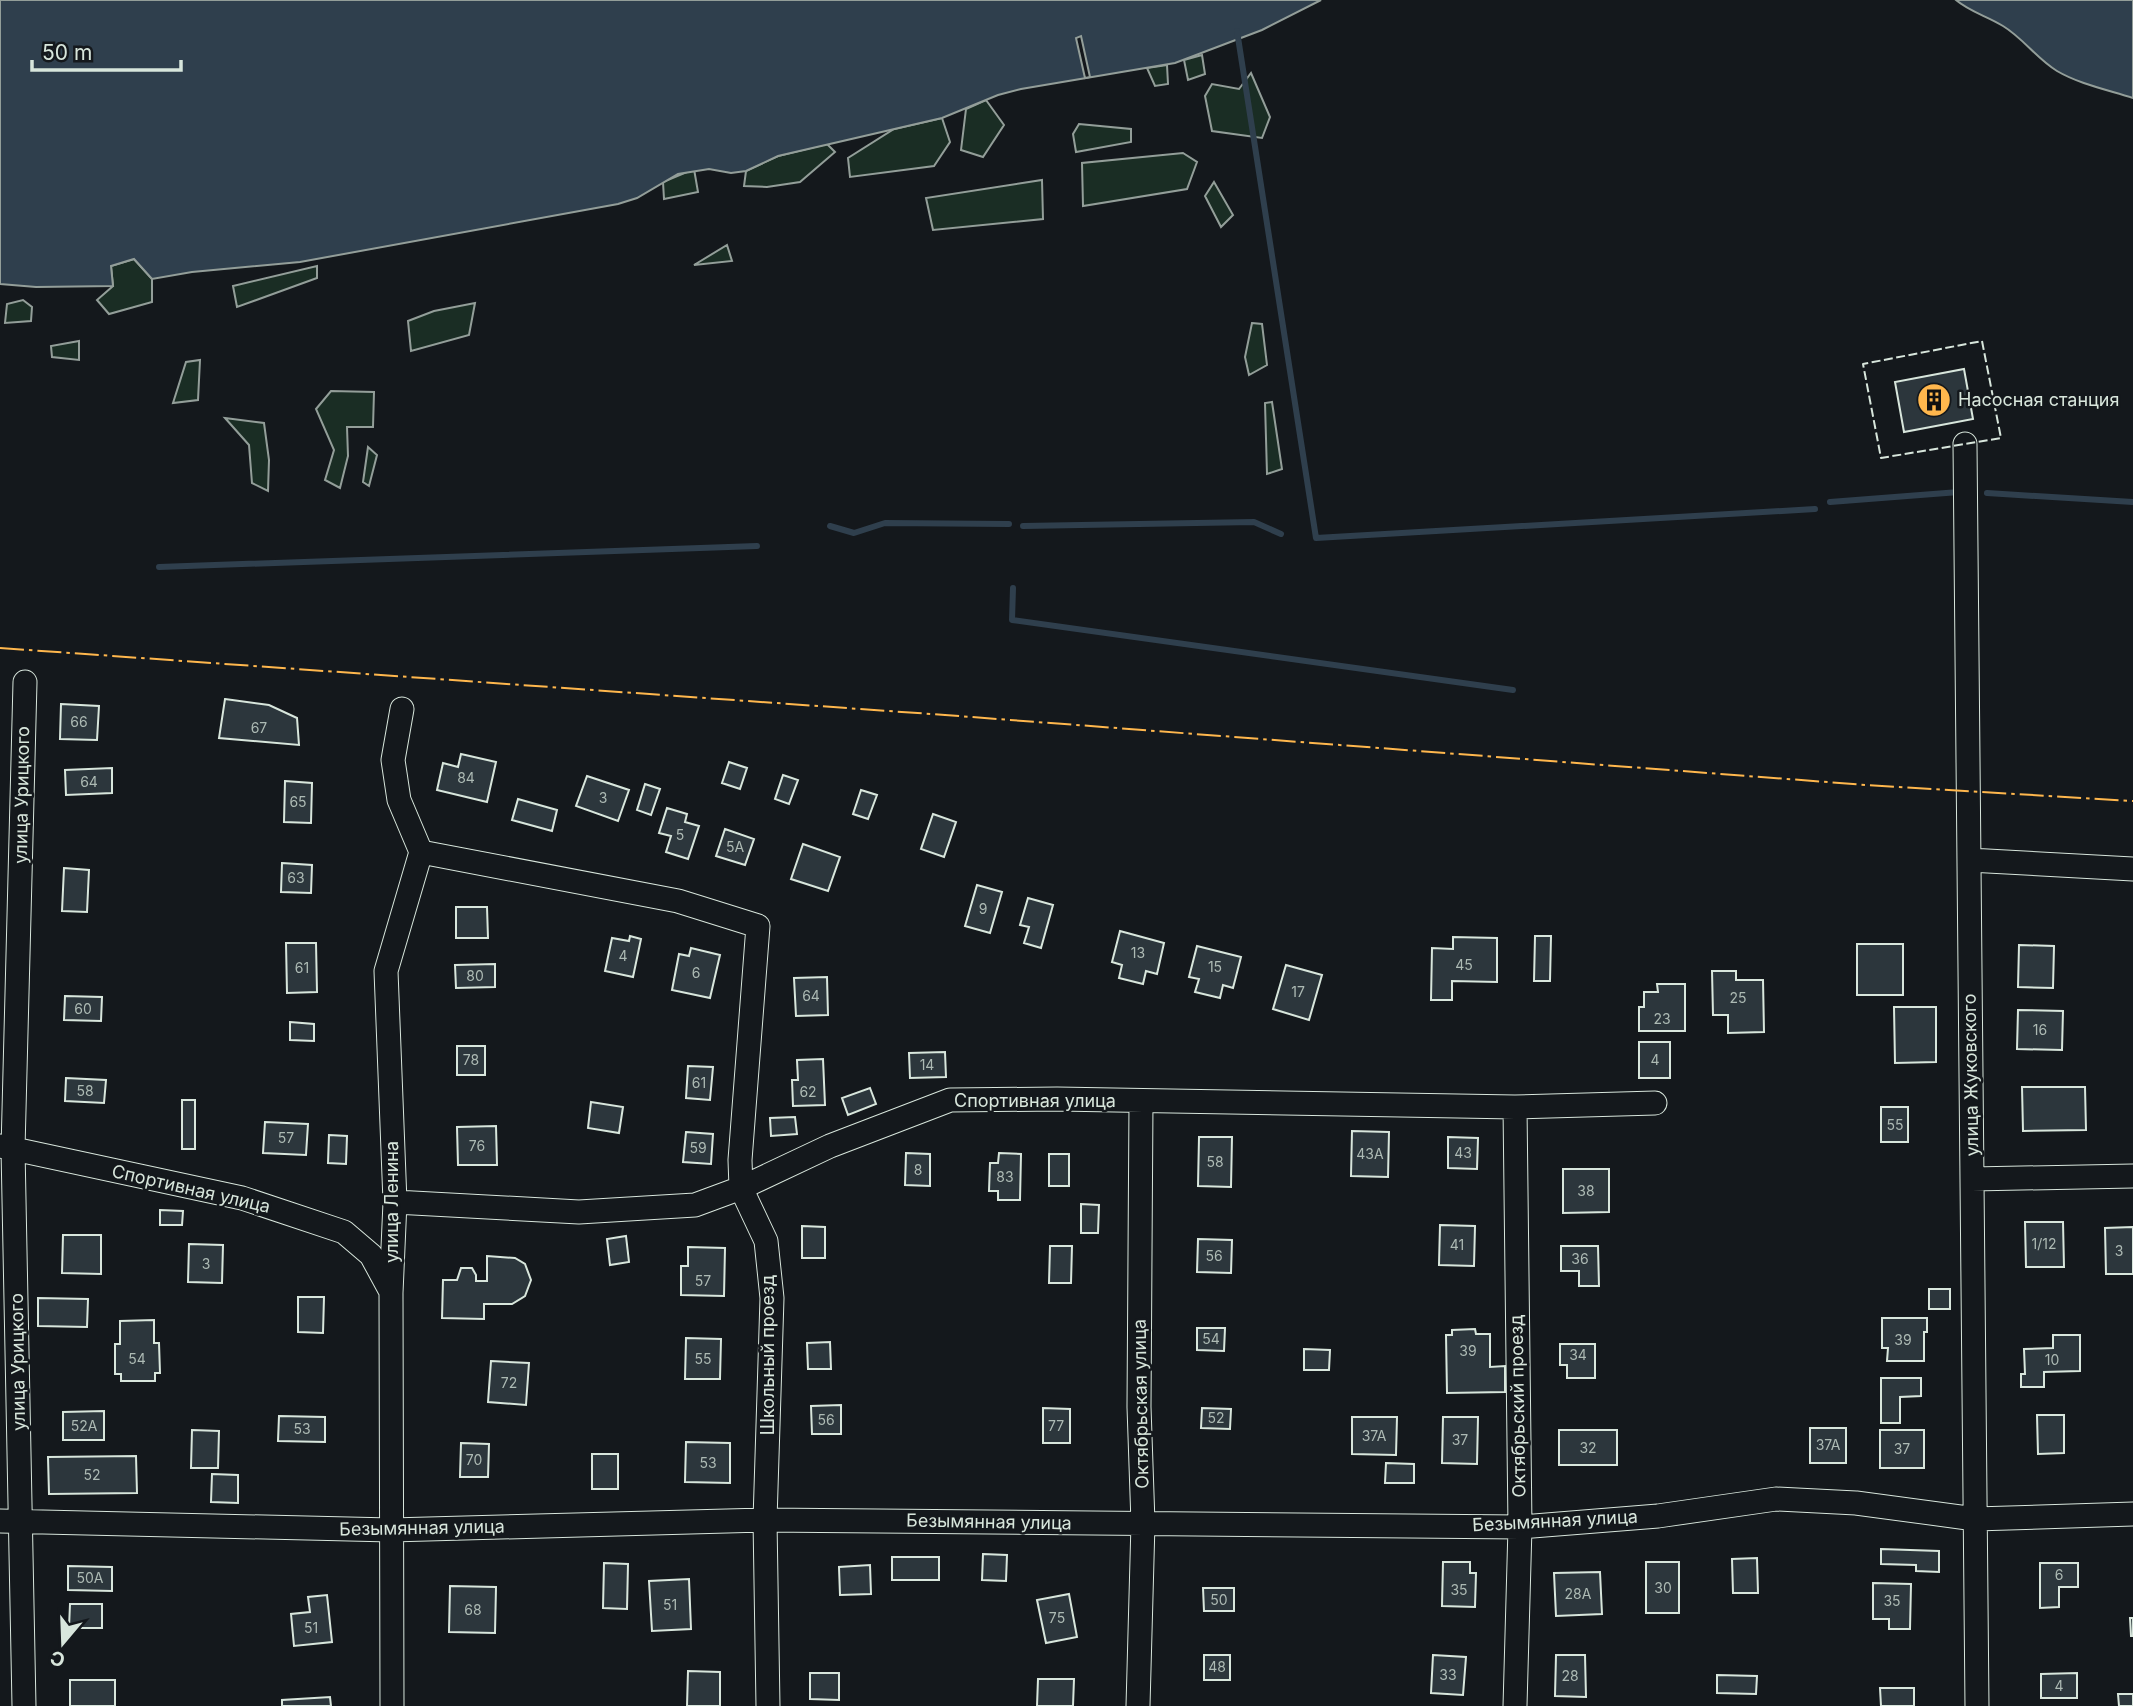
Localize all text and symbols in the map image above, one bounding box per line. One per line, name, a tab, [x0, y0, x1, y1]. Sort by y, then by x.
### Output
scale bar	[32, 28, 180, 72]
text: 50 m	[42, 40, 92, 65]
building icon: Насосная станция	[1915, 381, 1953, 419]
place label: Насосная станция	[1958, 389, 2119, 410]
house number: 66	[70, 713, 88, 730]
house number: 67	[251, 719, 267, 736]
street label: улица Урицкого	[10, 726, 33, 864]
house number: 84	[457, 769, 475, 786]
house number: 64	[80, 773, 98, 790]
house number: 3	[599, 789, 607, 806]
house number: 65	[289, 793, 307, 810]
house number: 5	[676, 826, 684, 843]
house number: 5А	[726, 838, 744, 855]
house number: 63	[287, 869, 305, 886]
house number: 9	[979, 900, 987, 917]
house number: 13	[1131, 944, 1145, 961]
house number: 4	[618, 947, 628, 964]
house number: 45	[1455, 956, 1473, 973]
house number: 15	[1208, 958, 1222, 975]
house number: 61	[295, 959, 309, 976]
house number: 6	[692, 964, 700, 981]
house number: 80	[466, 967, 484, 984]
house number: 17	[1291, 983, 1305, 1000]
house number: 64	[802, 987, 820, 1004]
house number: 25	[1729, 989, 1747, 1006]
street label: улица Жуковского	[1959, 993, 1982, 1157]
house number: 60	[74, 1000, 92, 1017]
house number: 23	[1653, 1010, 1671, 1027]
house number: 16	[2033, 1021, 2047, 1038]
house number: 78	[463, 1051, 479, 1068]
house number: 4	[1650, 1051, 1660, 1068]
house number: 14	[920, 1056, 934, 1073]
house number: 61	[692, 1074, 706, 1091]
house number: 58	[76, 1082, 94, 1099]
house number: 62	[799, 1083, 817, 1100]
street label: Спортивная улица	[954, 1090, 1116, 1111]
house number: 55	[1886, 1116, 1904, 1133]
house number: 57	[278, 1129, 294, 1146]
house number: 76	[469, 1137, 485, 1154]
house number: 59	[689, 1139, 707, 1156]
street label: улица Ленина	[381, 1141, 402, 1263]
house number: 43	[1454, 1144, 1472, 1161]
house number: 43А	[1356, 1145, 1384, 1162]
house number: 58	[1206, 1153, 1224, 1170]
street label: Спортивная улица	[110, 1160, 272, 1217]
house number: 8	[914, 1161, 922, 1178]
house number: 83	[996, 1168, 1014, 1185]
house number: 38	[1577, 1182, 1595, 1199]
house number: 1/12	[2032, 1235, 2056, 1252]
house number: 41	[1450, 1236, 1464, 1253]
house number: 3	[2115, 1242, 2123, 1259]
house number: 56	[1205, 1247, 1223, 1264]
house number: 36	[1571, 1250, 1589, 1267]
house number: 3	[202, 1255, 210, 1272]
house number: 57	[695, 1272, 711, 1289]
street label: Школьный проезд	[757, 1275, 778, 1435]
street label: улица Урицкого	[6, 1293, 29, 1431]
street label: Октябрьский проезд	[1505, 1314, 1530, 1498]
street label: Октябрьская улица	[1129, 1319, 1152, 1489]
house number: 54	[1202, 1330, 1220, 1347]
house number: 39	[1894, 1331, 1912, 1348]
house number: 39	[1459, 1342, 1477, 1359]
house number: 34	[1569, 1346, 1587, 1363]
house number: 54	[128, 1350, 146, 1367]
house number: 55	[694, 1350, 712, 1367]
house number: 10	[2045, 1351, 2059, 1368]
house number: 72	[501, 1374, 517, 1391]
house number: 52	[1207, 1409, 1225, 1426]
house number: 56	[817, 1411, 835, 1428]
house number: 52А	[71, 1417, 98, 1434]
house number: 77	[1048, 1417, 1064, 1434]
house number: 53	[293, 1420, 311, 1437]
house number: 37А	[1362, 1427, 1387, 1444]
house number: 37	[1452, 1431, 1468, 1448]
house number: 37А	[1816, 1436, 1841, 1453]
house number: 32	[1579, 1439, 1597, 1456]
house number: 37	[1894, 1440, 1910, 1457]
house number: 70	[466, 1451, 482, 1468]
house number: 53	[699, 1454, 717, 1471]
house number: 52	[83, 1466, 101, 1483]
street label: Безымянная улица	[1472, 1506, 1638, 1535]
street label: Безымянная улица	[906, 1510, 1072, 1533]
street label: Безымянная улица	[339, 1516, 505, 1539]
house number: 6	[2055, 1566, 2063, 1583]
house number: 50А	[76, 1569, 104, 1586]
house number: 30	[1654, 1579, 1672, 1596]
house number: 35	[1450, 1581, 1468, 1598]
house number: 28А	[1565, 1585, 1592, 1602]
house number: 50	[1210, 1591, 1228, 1608]
house number: 35	[1883, 1592, 1901, 1609]
house number: 51	[663, 1596, 677, 1613]
house number: 68	[464, 1601, 482, 1618]
north arrow	[28, 1608, 98, 1678]
house number: 75	[1049, 1609, 1065, 1626]
house number: 51	[304, 1619, 318, 1636]
text: С	[47, 1645, 68, 1672]
house number: 48	[1208, 1658, 1226, 1675]
house number: 33	[1439, 1666, 1457, 1683]
house number: 28	[1561, 1667, 1579, 1684]
house number: 4	[2054, 1677, 2064, 1694]

